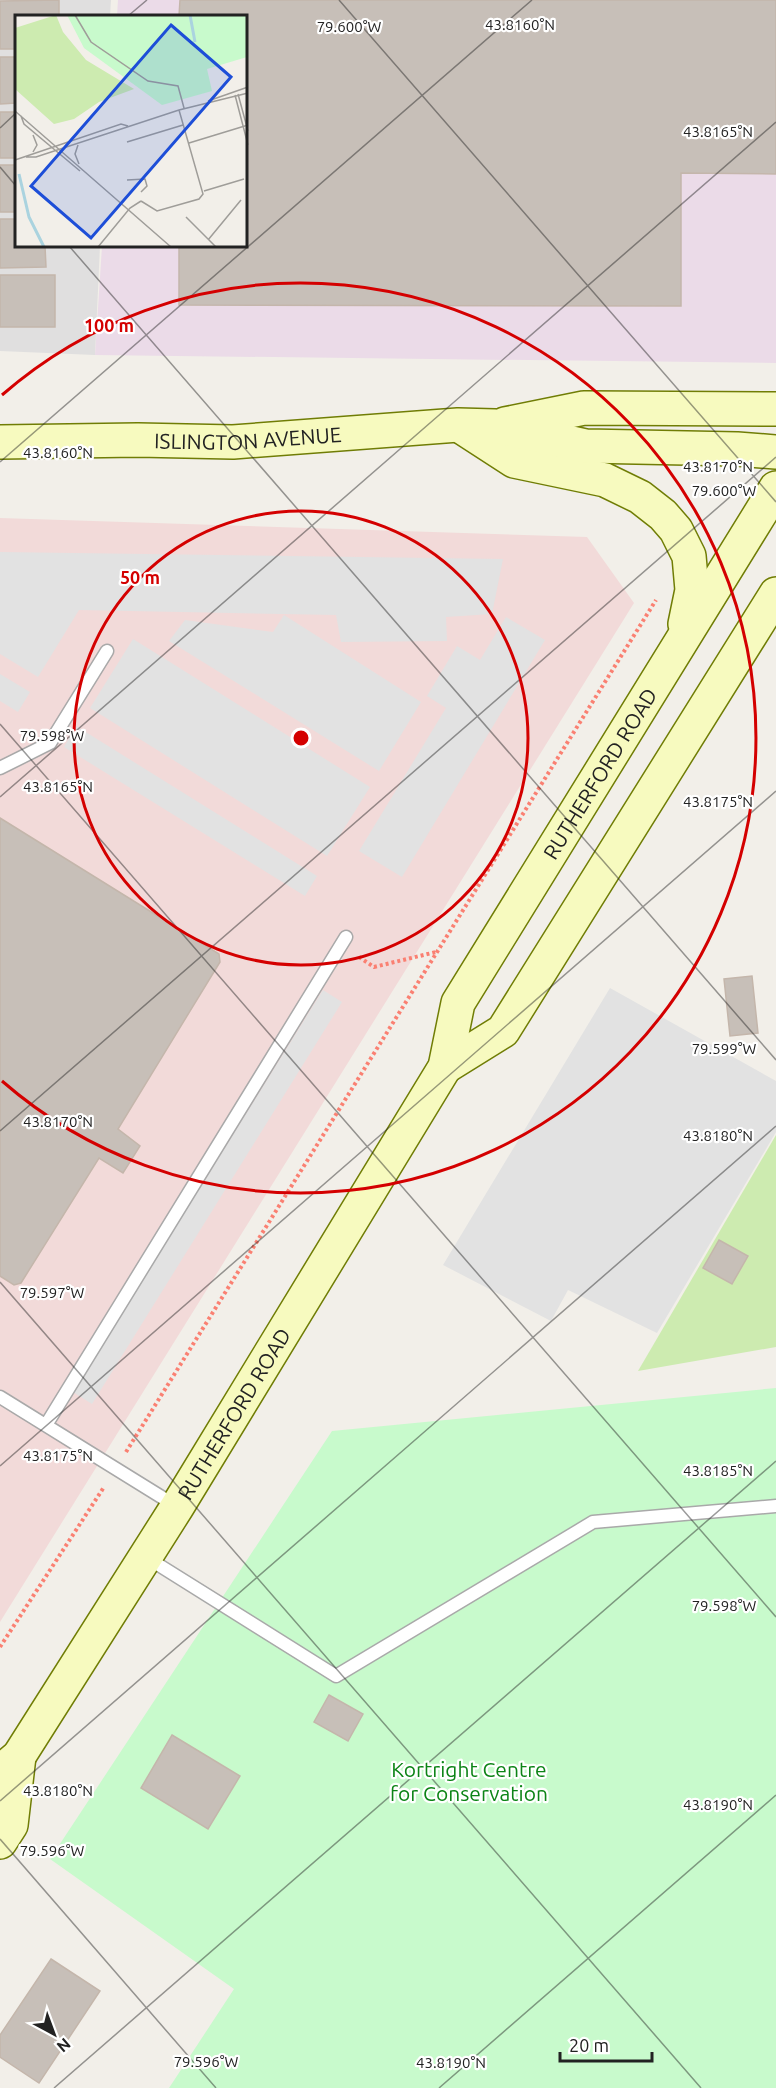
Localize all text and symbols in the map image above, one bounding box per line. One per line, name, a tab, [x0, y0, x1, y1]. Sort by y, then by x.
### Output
inset map	[15, 15, 248, 248]
text: 43.8160°N	[485, 16, 555, 33]
text: 79.600°W	[317, 18, 381, 35]
text: 43.8165°N	[683, 123, 753, 140]
text: 100 m	[84, 315, 134, 335]
street label: ISLINGTON AVENUE	[154, 422, 342, 454]
text: 43.8160°N	[23, 444, 93, 461]
text: 43.8170°N	[683, 458, 753, 475]
text: 79.600°W	[692, 482, 756, 499]
text: 50 m	[120, 567, 160, 587]
street label: RUTHERFORD ROAD	[538, 684, 662, 863]
text: 79.598°W	[20, 727, 84, 744]
centre of rings	[291, 728, 311, 748]
text: 43.8165°N	[23, 778, 93, 795]
text: 43.8175°N	[683, 793, 753, 810]
text: 79.599°W	[692, 1040, 756, 1057]
text: 43.8170°N	[23, 1113, 93, 1130]
text: 43.8180°N	[683, 1127, 753, 1144]
text: 79.597°W	[20, 1284, 84, 1301]
street label: RUTHERFORD ROAD	[173, 1324, 295, 1504]
text: 43.8175°N	[23, 1447, 93, 1464]
text: 43.8185°N	[683, 1462, 753, 1479]
text: 79.598°W	[692, 1597, 756, 1614]
park label: Kortright Centre for Conservation	[390, 1757, 548, 1805]
text: 43.8180°N	[23, 1782, 93, 1799]
text: 43.8190°N	[683, 1796, 753, 1813]
text: 79.596°W	[20, 1842, 84, 1859]
north arrow	[24, 2004, 84, 2064]
scale bar	[560, 2025, 652, 2063]
text: N	[53, 2035, 74, 2056]
text: 20 m	[569, 2035, 609, 2055]
text: 79.596°W	[174, 2053, 238, 2070]
text: 43.8190°N	[416, 2054, 486, 2071]

